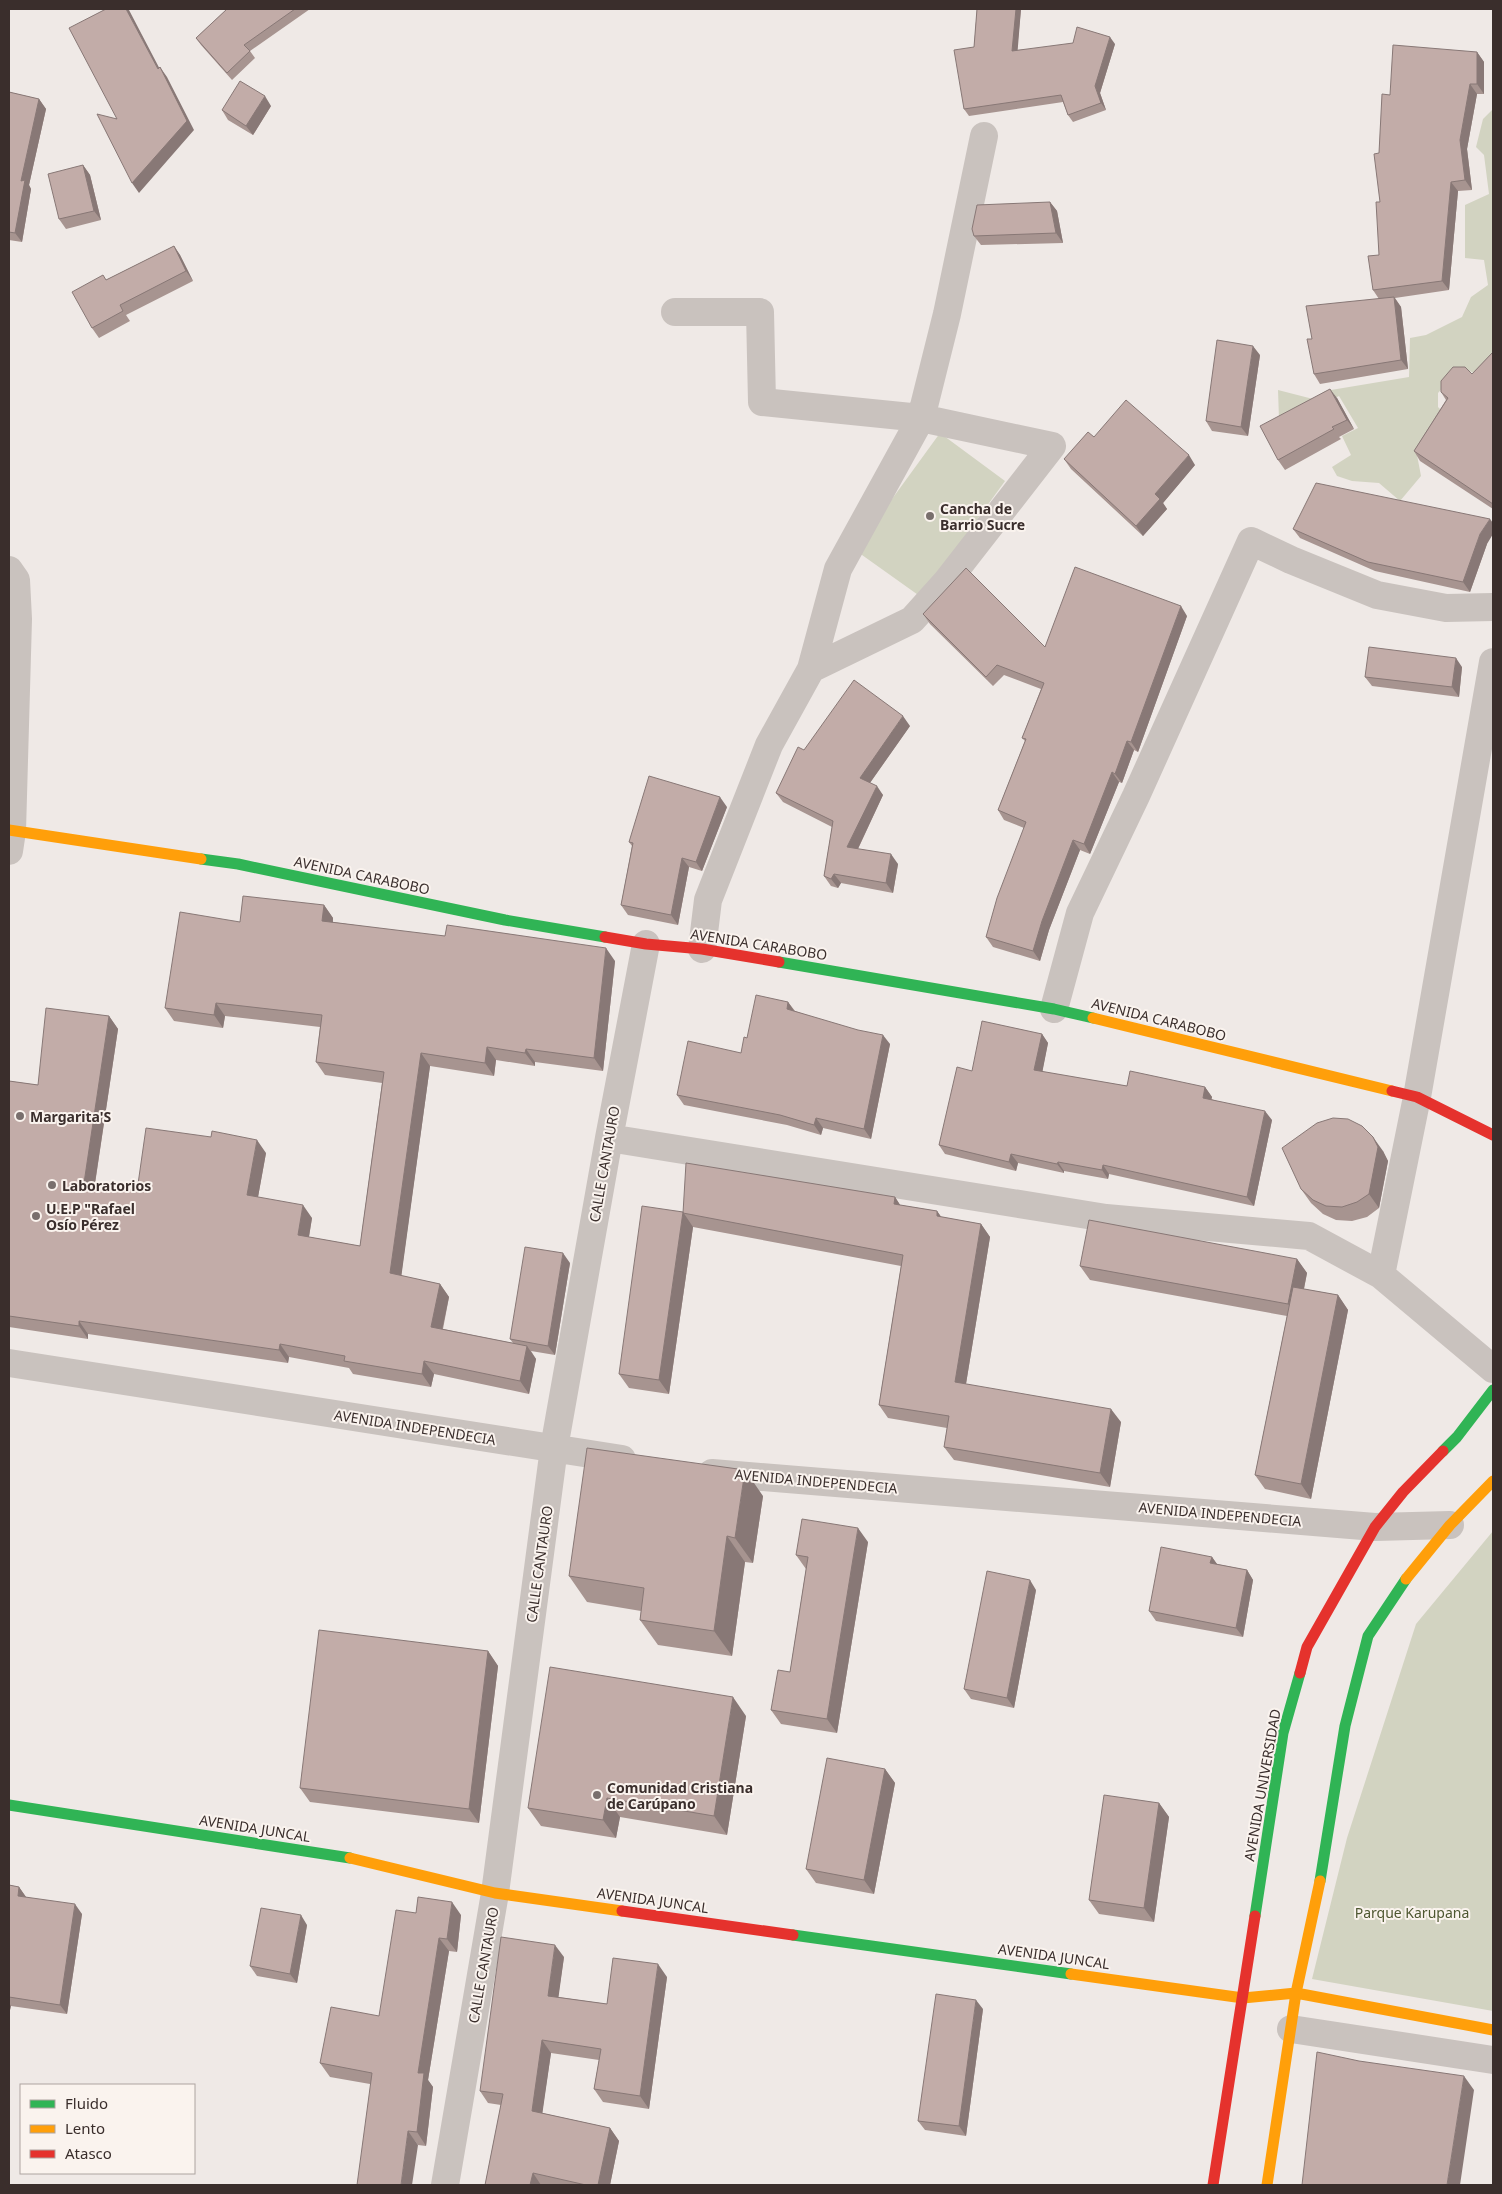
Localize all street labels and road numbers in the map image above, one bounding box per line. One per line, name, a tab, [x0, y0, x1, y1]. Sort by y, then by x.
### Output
street label: AVENIDA CARABOBO	[293, 851, 432, 899]
street label: AVENIDA CARABOBO	[689, 924, 829, 964]
street label: AVENIDA CARABOBO	[1090, 993, 1228, 1045]
street label: CALLE CANTAURO	[584, 1104, 624, 1224]
street label: AVENIDA INDEPENDECIA	[333, 1405, 497, 1449]
street label: AVENIDA INDEPENDECIA	[734, 1464, 898, 1498]
street label: AVENIDA INDEPENDECIA	[1138, 1497, 1302, 1531]
street label: CALLE CANTAURO	[521, 1504, 557, 1624]
street label: AVENIDA UNIVERSIDAD	[1239, 1707, 1285, 1863]
street label: AVENIDA JUNCAL	[198, 1810, 312, 1846]
street label: AVENIDA JUNCAL	[596, 1883, 710, 1917]
street label: CALLE CANTAURO	[463, 1905, 503, 2025]
street label: AVENIDA JUNCAL	[997, 1939, 1111, 1973]

